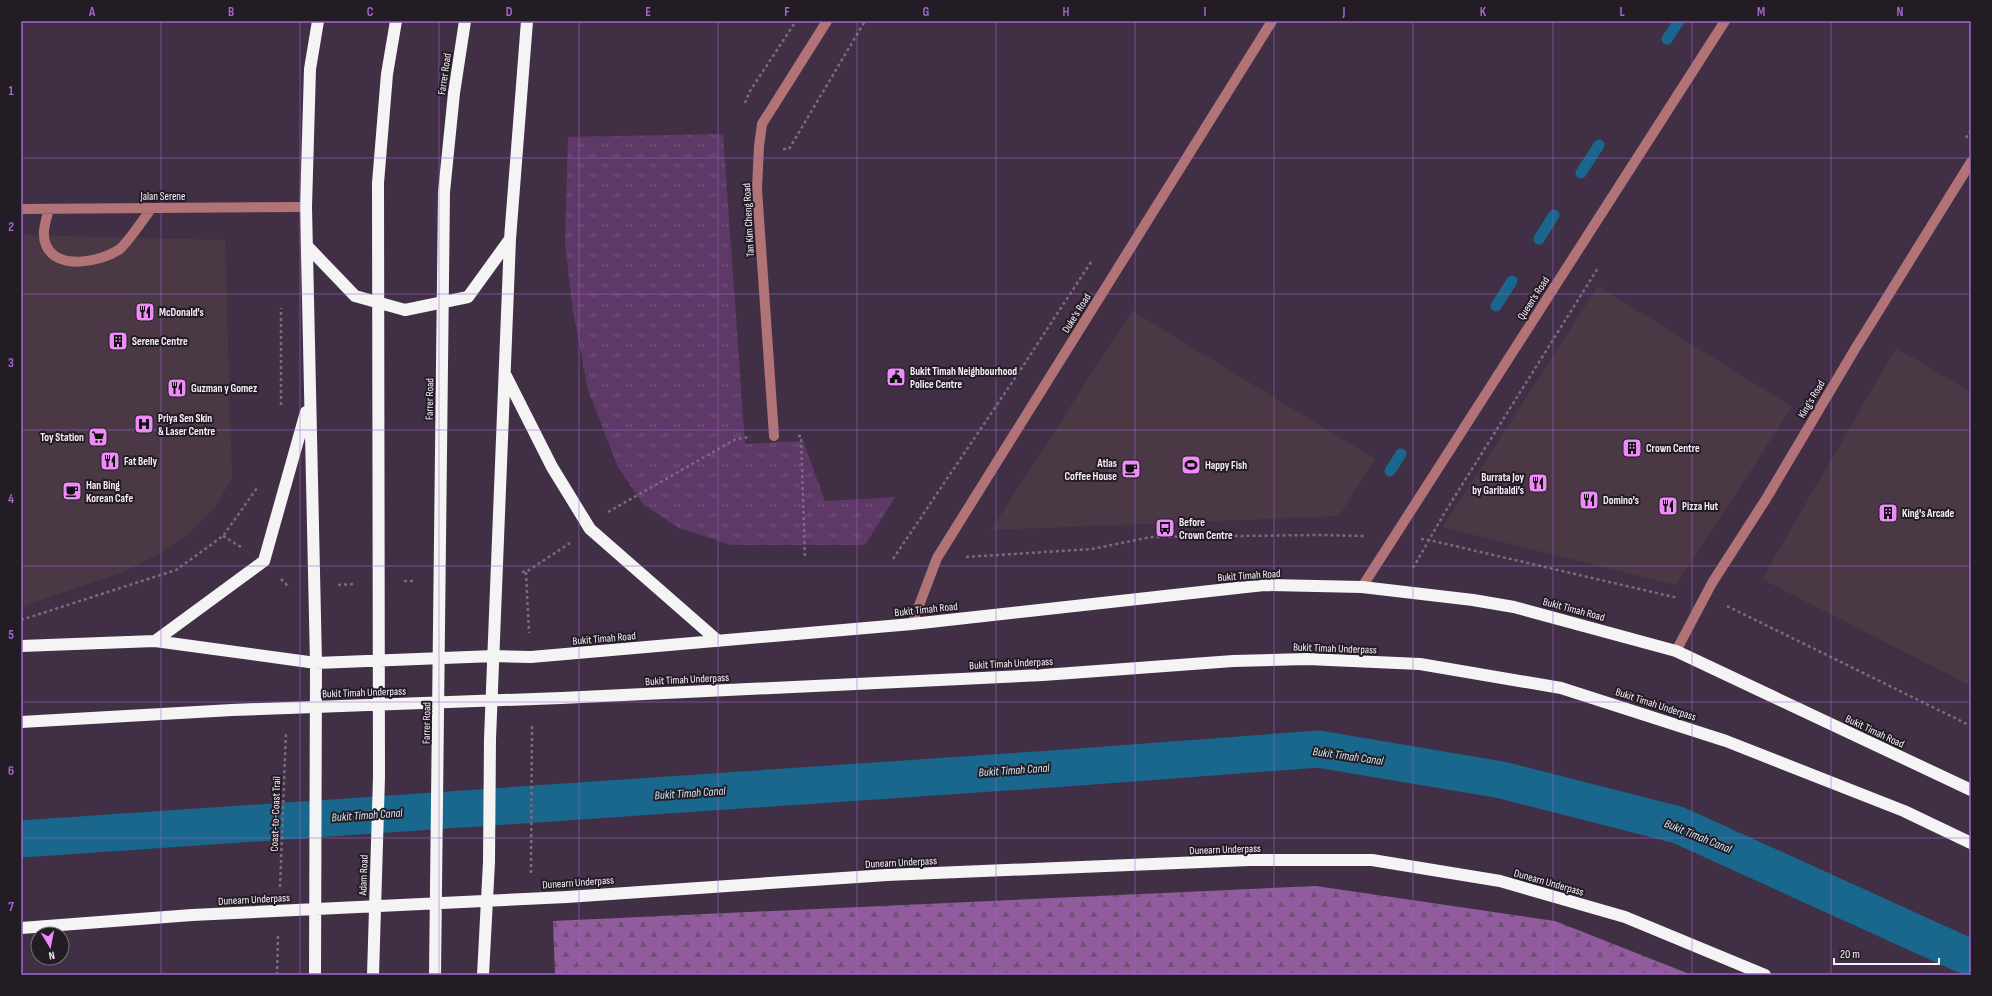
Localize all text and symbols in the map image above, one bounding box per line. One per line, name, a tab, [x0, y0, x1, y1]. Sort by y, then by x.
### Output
text: A	[88, 4, 96, 20]
text: B	[228, 4, 234, 20]
text: C	[367, 4, 374, 20]
text: D	[506, 4, 513, 20]
text: E	[645, 4, 651, 20]
text: F	[784, 4, 790, 20]
text: G	[923, 4, 930, 20]
text: H	[1063, 4, 1070, 20]
text: I	[1204, 4, 1207, 20]
text: J	[1342, 4, 1346, 20]
text: K	[1480, 4, 1487, 20]
text: L	[1619, 4, 1625, 20]
text: M	[1757, 4, 1765, 20]
text: N	[1897, 4, 1904, 20]
street label: Farrer Road	[435, 52, 454, 96]
text: 1	[8, 83, 14, 99]
street label: Tan Kim Cheng Road	[740, 182, 757, 257]
street label: Jalan Serene	[140, 190, 185, 203]
text: 2	[8, 219, 14, 235]
street label: Queen's Road	[1515, 274, 1552, 322]
street label: Duke's Road	[1059, 291, 1094, 335]
restaurant icon: McDonald's	[134, 301, 156, 323]
place label: McDonald's	[159, 306, 204, 319]
building icon: Serene Centre	[107, 330, 129, 352]
place label: Serene Centre	[132, 335, 188, 348]
text: 3	[8, 355, 14, 371]
place label: Bukit Timah Neighbourhood Police Centre	[910, 365, 1017, 391]
public building icon: Bukit Timah Neighbourhood Police Centre	[885, 366, 907, 388]
restaurant icon: Guzman y Gomez	[166, 377, 188, 399]
street label: Farrer Road	[423, 377, 436, 420]
street label: King's Road	[1795, 378, 1828, 421]
place label: Guzman y Gomez	[191, 382, 258, 395]
place label: Priya Sen Skin & Laser Centre	[158, 412, 216, 438]
hospital icon: Priya Sen Skin & Laser Centre	[133, 413, 155, 435]
supermarket icon: Toy Station	[87, 426, 109, 448]
place label: Toy Station	[40, 431, 84, 444]
building icon: Crown Centre	[1621, 437, 1643, 459]
place label: Crown Centre	[1646, 442, 1700, 455]
restaurant icon: Fat Belly	[99, 450, 121, 472]
sports icon: Happy Fish	[1180, 454, 1202, 476]
place label: Fat Belly	[124, 455, 157, 468]
place label: Atlas Coffee House	[1064, 457, 1117, 483]
cafe icon: Atlas Coffee House	[1120, 458, 1142, 480]
place label: Happy Fish	[1205, 459, 1247, 472]
place label: Burrata Joy by Garibaldi’s	[1472, 471, 1524, 497]
restaurant icon: Burrata Joy by Garibaldi’s	[1527, 472, 1549, 494]
place label: Han Bing Korean Cafe	[86, 479, 133, 505]
cafe icon: Han Bing Korean Cafe	[61, 480, 83, 502]
restaurant icon: Domino's	[1578, 489, 1600, 511]
text: 4	[8, 491, 14, 507]
place label: Domino's	[1603, 494, 1639, 507]
restaurant icon: Pizza Hut	[1657, 495, 1679, 517]
place label: Pizza Hut	[1682, 500, 1719, 513]
building icon: King's Arcade	[1877, 502, 1899, 524]
place label: King's Arcade	[1902, 507, 1955, 520]
place label: Before Crown Centre	[1179, 516, 1233, 542]
bus stop icon: Before Crown Centre	[1154, 517, 1176, 539]
street label: Bukit Timah Road	[1217, 567, 1282, 584]
street label: Bukit Timah Road	[1542, 595, 1607, 624]
street label: Bukit Timah Road	[894, 600, 959, 619]
text: 5	[8, 627, 14, 643]
street label: Bukit Timah Road	[572, 629, 637, 648]
street label: Bukit Timah Underpass	[1293, 641, 1377, 656]
street label: Bukit Timah Underpass	[969, 655, 1053, 672]
street label: Bukit Timah Underpass	[645, 671, 729, 688]
street label: Bukit Timah Underpass	[322, 685, 406, 700]
street label: Bukit Timah Underpass	[1614, 685, 1698, 724]
street label: Farrer Road	[420, 701, 433, 744]
street label: Bukit Timah Road	[1843, 712, 1907, 751]
water label: Bukit Timah Canal	[1312, 744, 1385, 769]
water label: Bukit Timah Canal	[978, 760, 1051, 780]
text: 6	[8, 763, 14, 779]
street label: Coast-to-Coast Trail	[268, 776, 283, 852]
water label: Bukit Timah Canal	[654, 783, 727, 803]
water label: Bukit Timah Canal	[331, 805, 404, 825]
water label: Bukit Timah Canal	[1662, 816, 1734, 857]
street label: Dunearn Underpass	[1189, 842, 1261, 857]
street label: Adam Road	[356, 854, 371, 896]
street label: Dunearn Underpass	[865, 854, 937, 871]
street label: Dunearn Underpass	[1513, 866, 1585, 899]
street label: Dunearn Underpass	[542, 874, 614, 891]
street label: Dunearn Underpass	[218, 891, 290, 908]
text: 7	[8, 899, 14, 915]
north arrow	[30, 926, 70, 966]
scale bar	[1834, 940, 1939, 966]
text: 20 m	[1840, 947, 1860, 962]
text: N	[48, 948, 56, 962]

